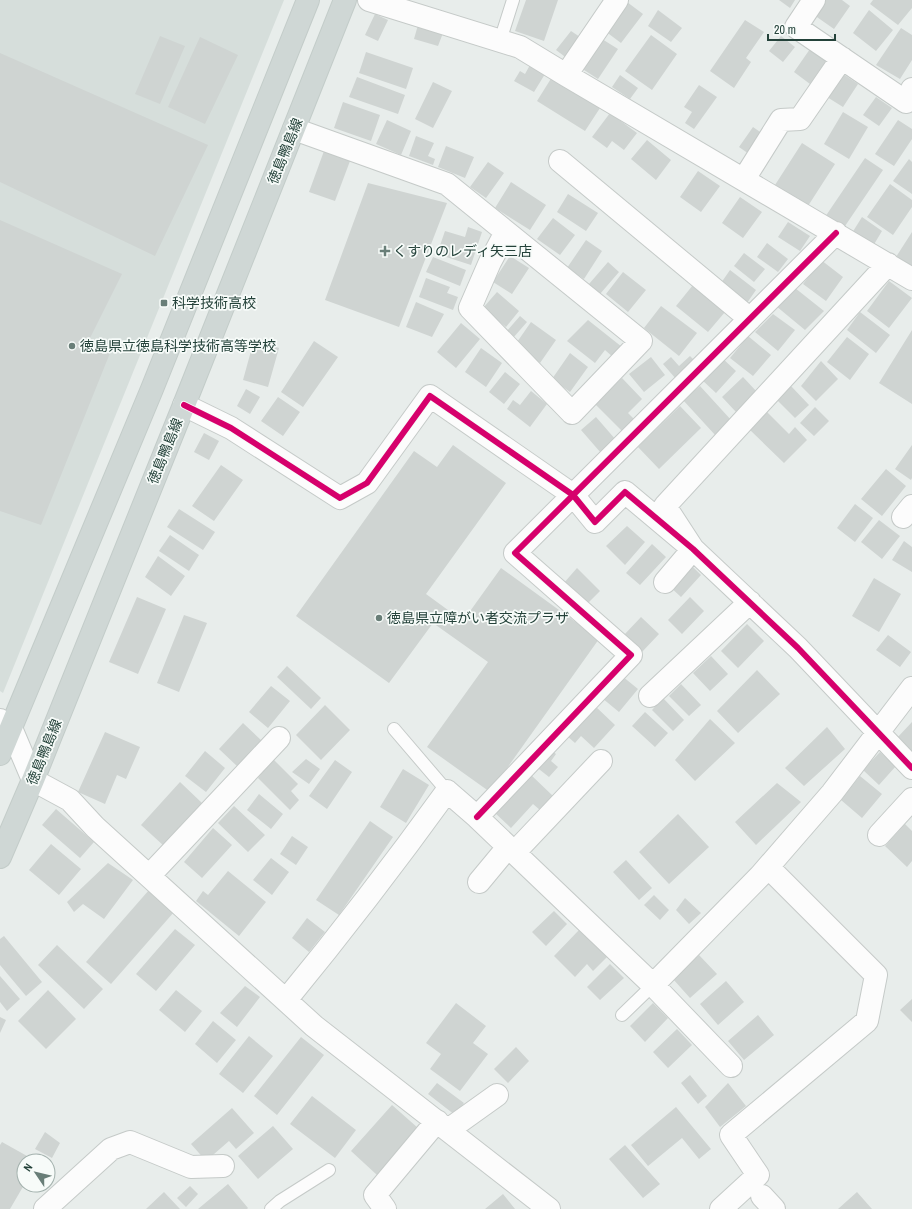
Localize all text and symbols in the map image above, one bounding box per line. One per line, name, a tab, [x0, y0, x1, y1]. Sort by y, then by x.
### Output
scale bar	[768, 16, 835, 42]
text: 20 m	[774, 22, 796, 38]
street label: 徳島鴨島線	[264, 115, 306, 187]
place label: くすりのレディ矢三店	[393, 242, 532, 260]
marker: くすりのレディ矢三店	[380, 246, 390, 256]
place label: 科学技術高校	[172, 294, 256, 312]
marker: 科学技術高校	[159, 298, 169, 308]
place label: 徳島県立徳島科学技術高等学校	[80, 337, 276, 355]
marker: 徳島県立徳島科学技術高等学校	[67, 341, 77, 351]
street label: 徳島鴨島線	[144, 415, 186, 487]
place label: 徳島県立障がい者交流プラザ	[387, 609, 569, 627]
marker: 徳島県立障がい者交流プラザ	[374, 613, 384, 623]
street label: 徳島鴨島線	[23, 716, 65, 788]
north arrow	[16, 1153, 56, 1193]
text: N	[20, 1161, 35, 1174]

